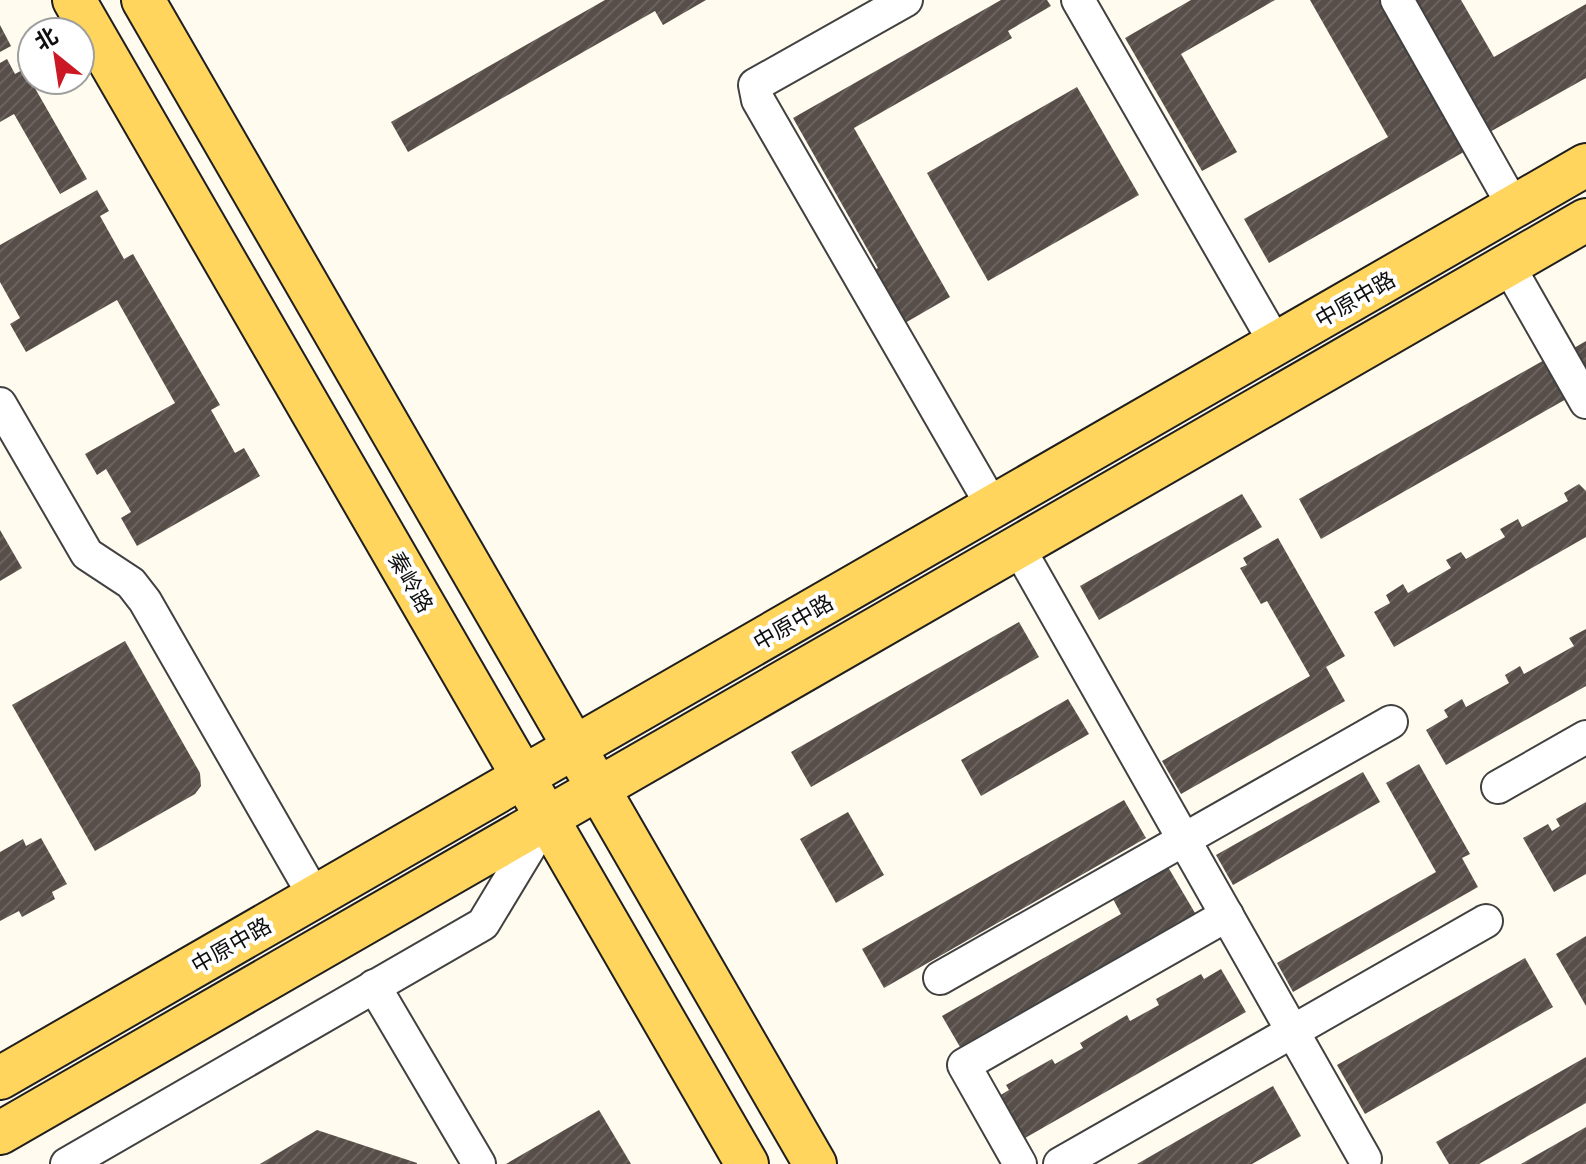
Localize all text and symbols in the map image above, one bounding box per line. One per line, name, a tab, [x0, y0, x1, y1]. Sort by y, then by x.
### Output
north arrow	[16, 16, 96, 96]
text: 北	[27, 18, 63, 57]
street label: 中原中路	[1308, 261, 1401, 334]
street label: 秦岭路	[382, 544, 443, 618]
street label: 中原中路	[746, 584, 839, 657]
street label: 中原中路	[184, 907, 277, 980]

